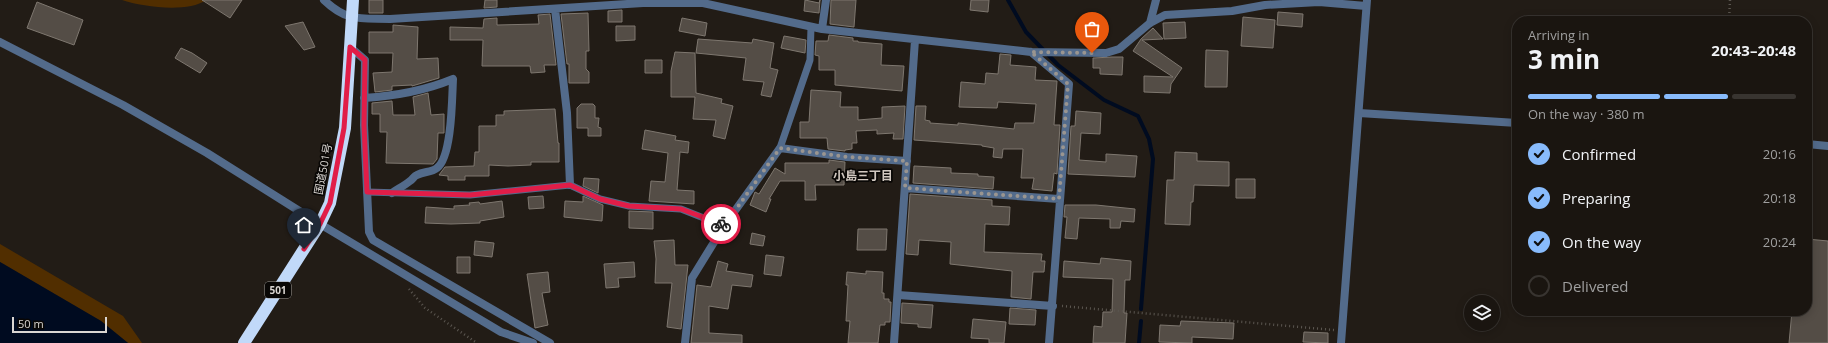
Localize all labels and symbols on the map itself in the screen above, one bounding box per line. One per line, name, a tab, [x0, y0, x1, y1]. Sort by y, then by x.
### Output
pin	[1075, 12, 1109, 53]
street label: 国道501号	[310, 142, 335, 196]
district label: 小島三丁目	[833, 167, 893, 184]
courier	[701, 204, 741, 244]
pin	[287, 208, 321, 249]
road number: 501	[265, 282, 291, 298]
scale bar	[12, 315, 107, 334]

